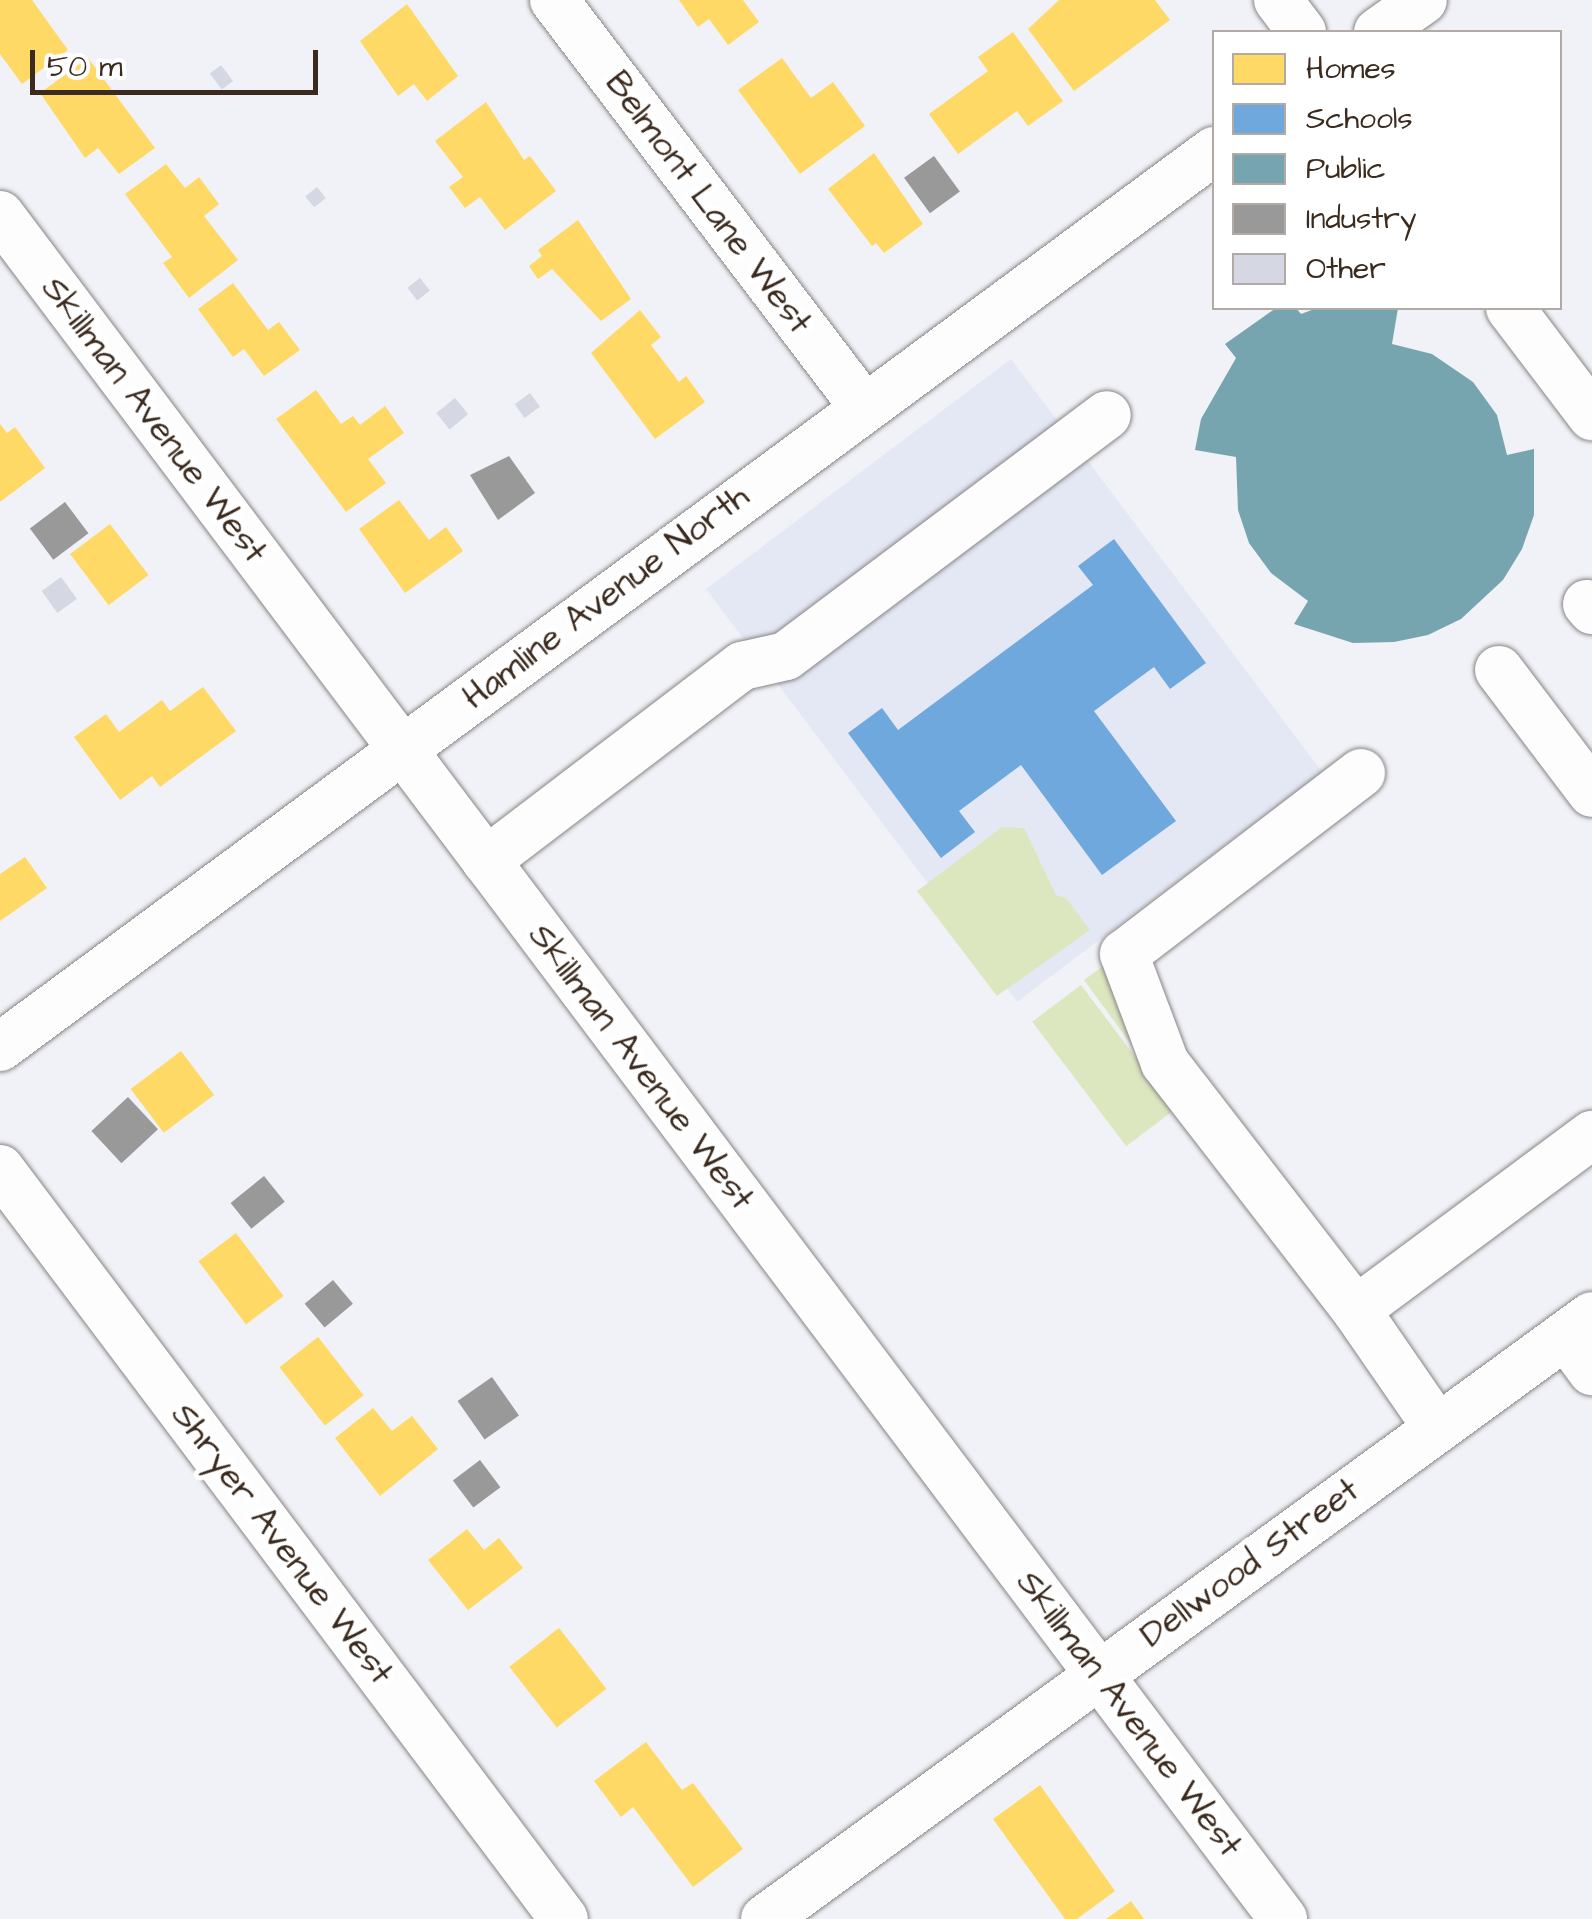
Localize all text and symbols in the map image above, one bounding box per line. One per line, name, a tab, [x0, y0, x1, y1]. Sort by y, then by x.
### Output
scale bar	[35, 30, 322, 92]
legend	[1212, 30, 1562, 310]
text: 50 m	[47, 46, 123, 88]
text: Homes	[1306, 48, 1396, 90]
street label: Belmont Lane West	[596, 63, 820, 343]
text: Schools	[1306, 98, 1413, 140]
text: Public	[1306, 148, 1385, 190]
text: Industry	[1306, 198, 1416, 240]
text: Other	[1306, 248, 1386, 290]
street label: Skillman Avenue West	[32, 268, 276, 572]
street label: Hamline Avenue North	[455, 476, 757, 718]
street label: Skillman Avenue West	[519, 915, 763, 1219]
street label: Shryer Avenue West	[162, 1395, 402, 1693]
street label: Dellwood Street	[1132, 1470, 1368, 1656]
street label: Skillman Avenue West	[1007, 1562, 1251, 1866]

